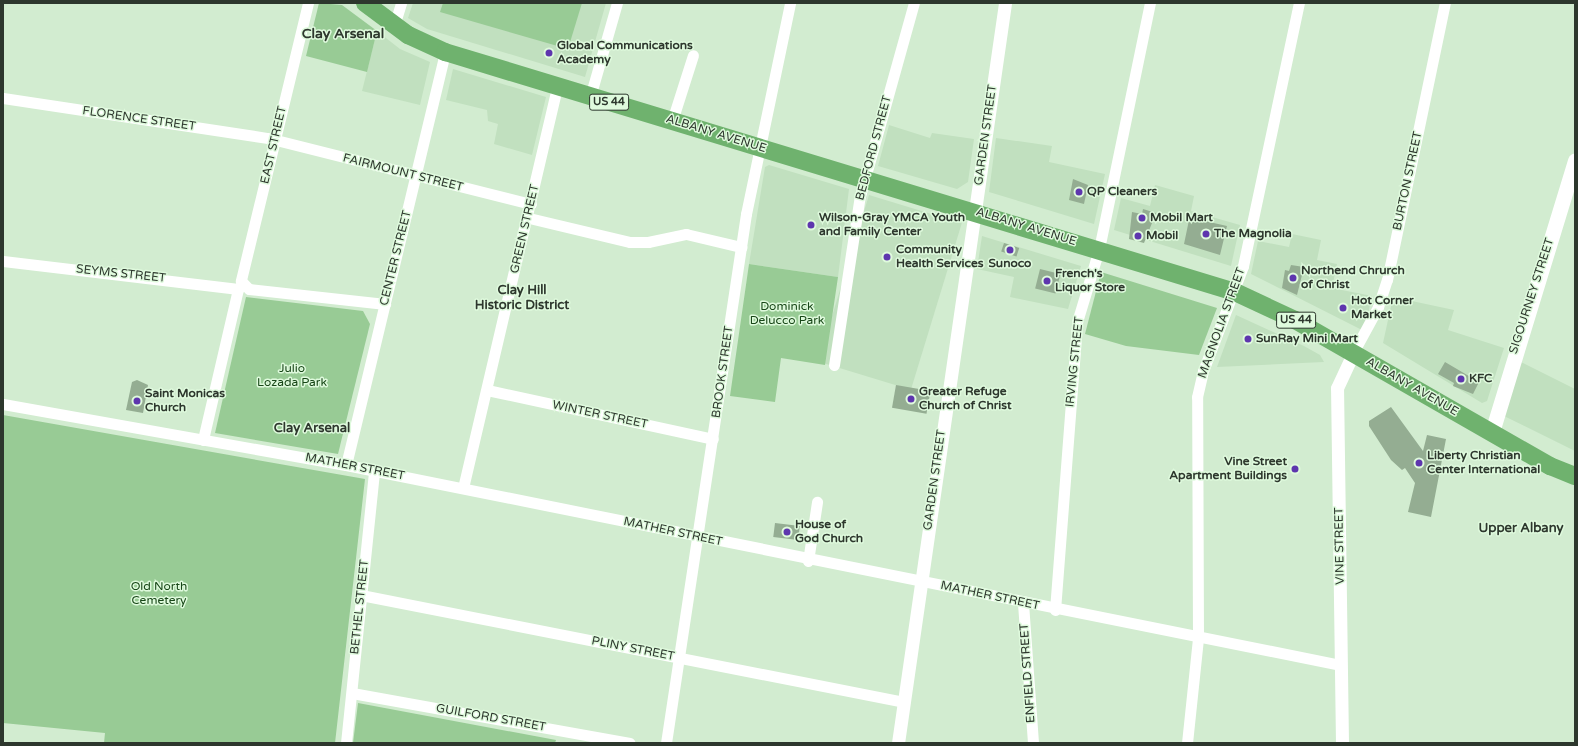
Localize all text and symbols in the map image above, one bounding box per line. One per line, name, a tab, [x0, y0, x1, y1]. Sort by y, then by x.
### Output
district label: Clay Arsenal	[302, 26, 384, 42]
place label: Global Communications Academy	[557, 39, 693, 67]
marker: Global Communications Academy	[544, 48, 554, 58]
street label: GARDEN STREET	[972, 84, 1000, 186]
road number: US 44	[589, 93, 629, 111]
street label: BEDFORD STREET	[853, 94, 895, 202]
street label: FLORENCE STREET	[81, 104, 197, 134]
street label: EAST STREET	[258, 105, 290, 185]
street label: ALBANY AVENUE	[664, 112, 768, 156]
street label: BURTON STREET	[1390, 130, 1426, 232]
street label: FAIRMOUNT STREET	[341, 151, 465, 195]
street label: GREEN STREET	[508, 183, 542, 275]
place label: QP Cleaners	[1087, 185, 1157, 199]
marker: QP Cleaners	[1074, 187, 1084, 197]
street label: ALBANY AVENUE	[974, 205, 1078, 249]
street label: CENTER STREET	[377, 209, 415, 307]
place label: Wilson-Gray YMCA Youth and Family Center	[819, 211, 965, 239]
place label: Mobil Mart	[1150, 211, 1213, 225]
marker: Mobil Mart	[1137, 213, 1147, 223]
marker: Wilson-Gray YMCA Youth and Family Center	[806, 220, 816, 230]
place label: The Magnolia	[1214, 227, 1292, 241]
place label: Mobil	[1146, 229, 1178, 243]
marker: The Magnolia	[1201, 229, 1211, 239]
marker: Mobil	[1133, 231, 1143, 241]
street label: SIGOURNEY STREET	[1506, 236, 1558, 356]
place label: Community Health Services	[896, 243, 983, 271]
marker: Sunoco	[1005, 245, 1015, 255]
marker: Community Health Services	[881, 251, 893, 263]
place label: Sunoco	[989, 257, 1031, 271]
street label: SEYMS STREET	[75, 262, 167, 286]
place label: Northend Chrurch of Christ	[1301, 264, 1405, 292]
street label: MAGNOLIA STREET	[1195, 266, 1249, 380]
place label: French's Liquor Store	[1055, 267, 1125, 295]
marker: Northend Chrurch of Christ	[1288, 273, 1298, 283]
marker: French's Liquor Store	[1042, 276, 1052, 286]
district label: Clay Hill Historic District	[475, 283, 569, 314]
place label: Hot Corner Market	[1351, 294, 1414, 322]
park label: Dominick Delucco Park	[750, 300, 824, 328]
marker: Hot Corner Market	[1338, 303, 1348, 313]
road number: US 44	[1276, 311, 1316, 329]
street label: IRVING STREET	[1063, 316, 1087, 408]
street label: BROOK STREET	[709, 325, 737, 419]
place label: SunRay Mini Mart	[1256, 332, 1358, 346]
marker: SunRay Mini Mart	[1243, 334, 1253, 344]
street label: ALBANY AVENUE	[1363, 355, 1461, 419]
park label: Julio Lozada Park	[257, 362, 327, 390]
place label: KFC	[1469, 372, 1492, 386]
marker: KFC	[1456, 374, 1466, 384]
place label: Greater Refuge Church of Christ	[919, 385, 1012, 413]
place label: Saint Monicas Church	[145, 387, 225, 415]
marker: Greater Refuge Church of Christ	[906, 394, 916, 404]
marker: Saint Monicas Church	[132, 396, 142, 406]
street label: WINTER STREET	[551, 398, 649, 432]
district label: Clay Arsenal	[274, 420, 350, 436]
street label: GARDEN STREET	[921, 429, 949, 531]
place label: Liberty Christian Center International	[1427, 449, 1540, 477]
street label: MATHER STREET	[304, 450, 406, 484]
place label: Vine Street Apartment Buildings	[1169, 455, 1287, 483]
marker: Liberty Christian Center International	[1414, 458, 1424, 468]
marker: Vine Street Apartment Buildings	[1290, 464, 1300, 474]
street label: VINE STREET	[1332, 507, 1348, 585]
street label: MATHER STREET	[622, 514, 724, 550]
place label: House of God Church	[795, 518, 863, 546]
district label: Upper Albany	[1479, 520, 1563, 536]
marker: House of God Church	[782, 527, 792, 537]
street label: BETHEL STREET	[348, 559, 372, 655]
street label: MATHER STREET	[939, 578, 1041, 614]
park label: Old North Cemetery	[131, 580, 187, 608]
street label: ENFIELD STREET	[1017, 623, 1039, 723]
street label: PLINY STREET	[590, 634, 676, 664]
street label: GUILFORD STREET	[435, 701, 547, 735]

